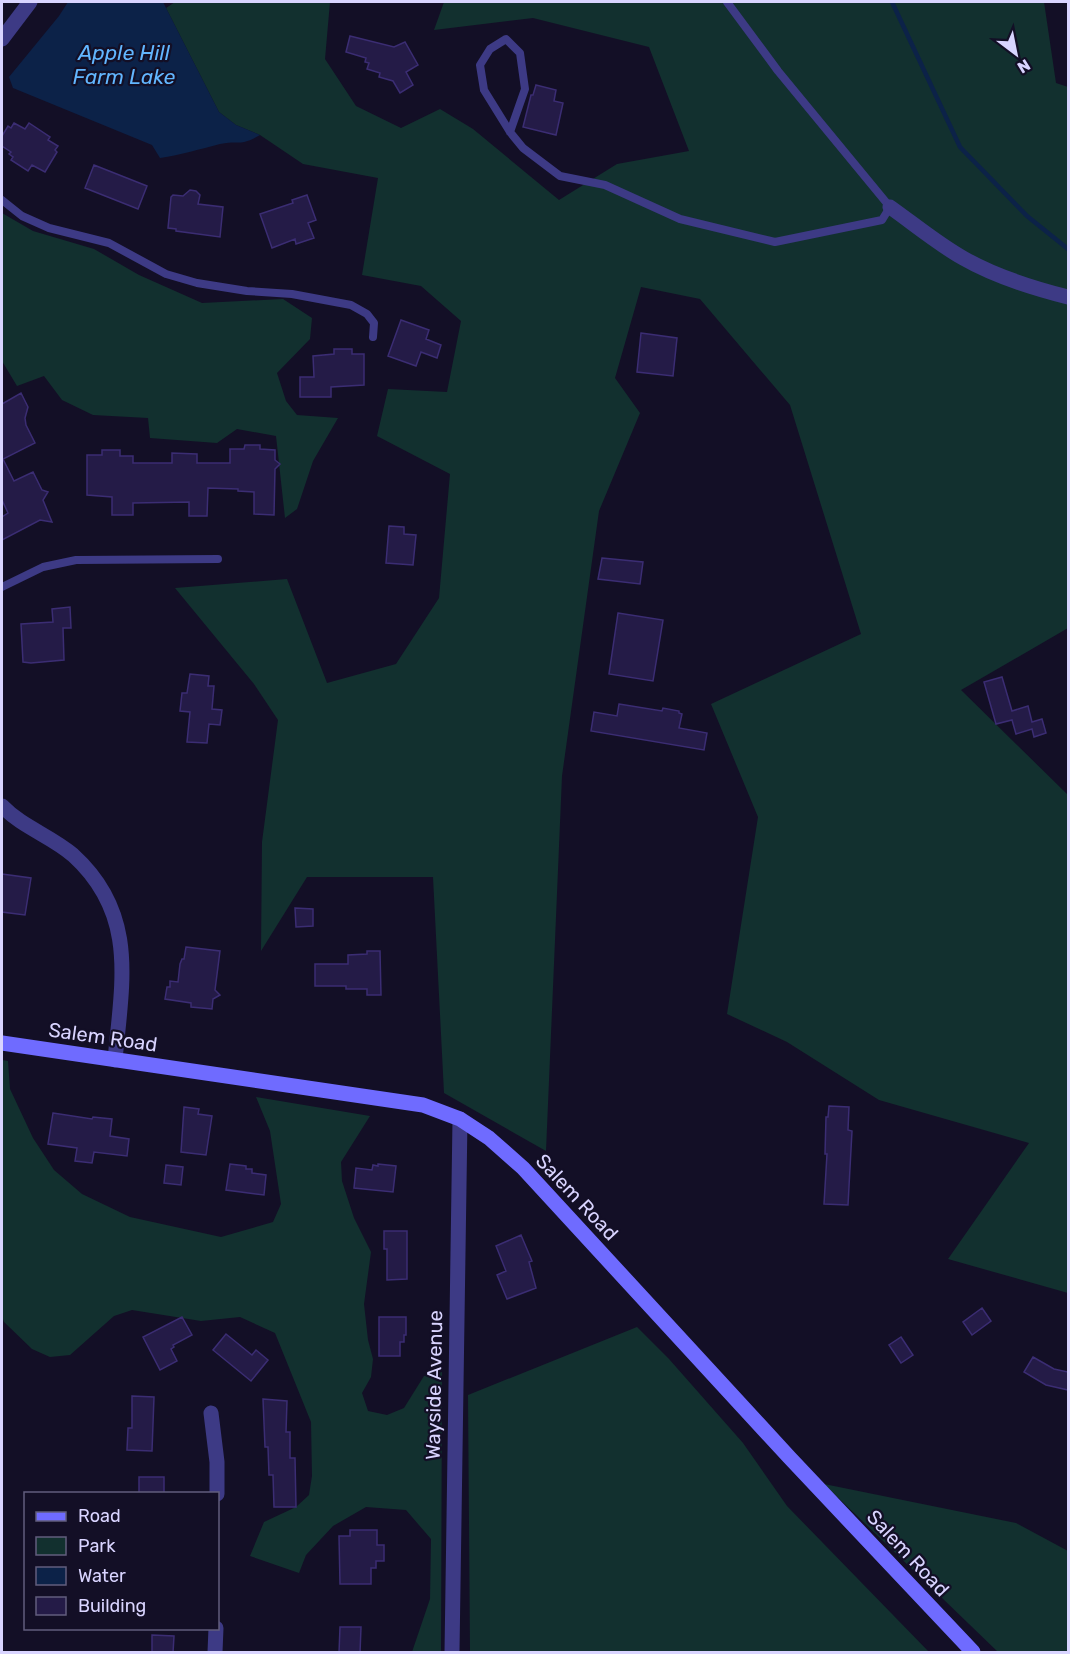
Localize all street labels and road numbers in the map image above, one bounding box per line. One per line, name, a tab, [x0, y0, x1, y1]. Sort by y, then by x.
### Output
street label: Salem Road	[47, 1017, 159, 1057]
street label: Salem Road	[531, 1149, 623, 1245]
street label: Wayside Avenue	[421, 1310, 447, 1460]
street label: Salem Road	[862, 1505, 954, 1601]

